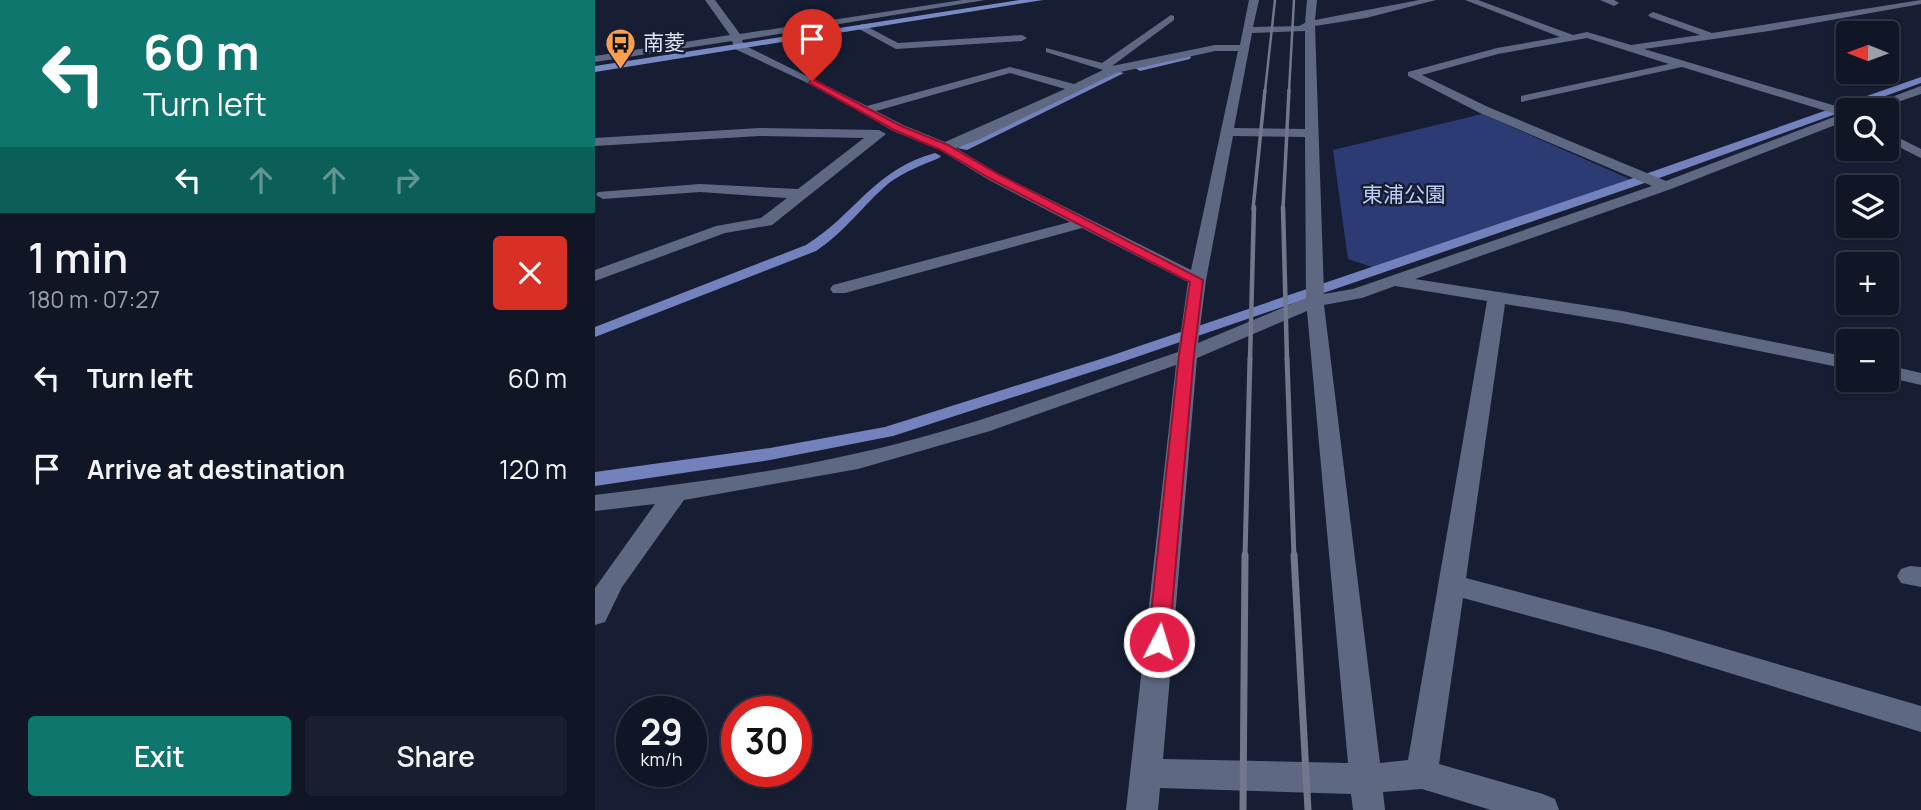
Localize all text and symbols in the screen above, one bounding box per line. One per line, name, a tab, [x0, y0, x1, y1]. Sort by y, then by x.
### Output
pin	[782, 9, 842, 81]
text: 60 m	[143, 18, 260, 85]
icon: arrive	[793, 20, 831, 58]
north arrow	[1836, 21, 1899, 84]
map controls	[1836, 21, 1899, 392]
bus stop icon: 南菱	[603, 26, 637, 70]
icon: left	[28, 28, 119, 119]
place label: 南菱	[643, 28, 685, 56]
text: Turn left	[143, 82, 267, 126]
button: search	[1836, 98, 1899, 161]
icon: left	[169, 161, 207, 199]
icon: ahead	[242, 161, 280, 199]
icon: ahead	[315, 161, 353, 199]
icon: right	[388, 161, 426, 199]
button: layers	[1836, 175, 1899, 238]
park label: 東浦公園	[1362, 180, 1446, 208]
text: 1 min	[28, 228, 128, 286]
button: close	[493, 236, 567, 310]
button: +	[1836, 252, 1899, 315]
text: 180 m · 07:27	[28, 283, 160, 315]
button: −	[1836, 329, 1899, 392]
icon: left	[28, 359, 66, 397]
text: Turn left	[87, 360, 194, 396]
text: 60 m	[508, 360, 567, 396]
icon: arrive	[28, 450, 66, 488]
text: Arrive at destination	[87, 451, 345, 487]
text: 120 m	[499, 451, 567, 487]
position arrow	[1122, 605, 1196, 679]
speed limit sign: 30	[721, 696, 812, 787]
text: 29	[640, 708, 683, 756]
button: Exit	[28, 716, 291, 796]
button: Share	[305, 716, 567, 796]
text: km/h	[641, 747, 682, 771]

